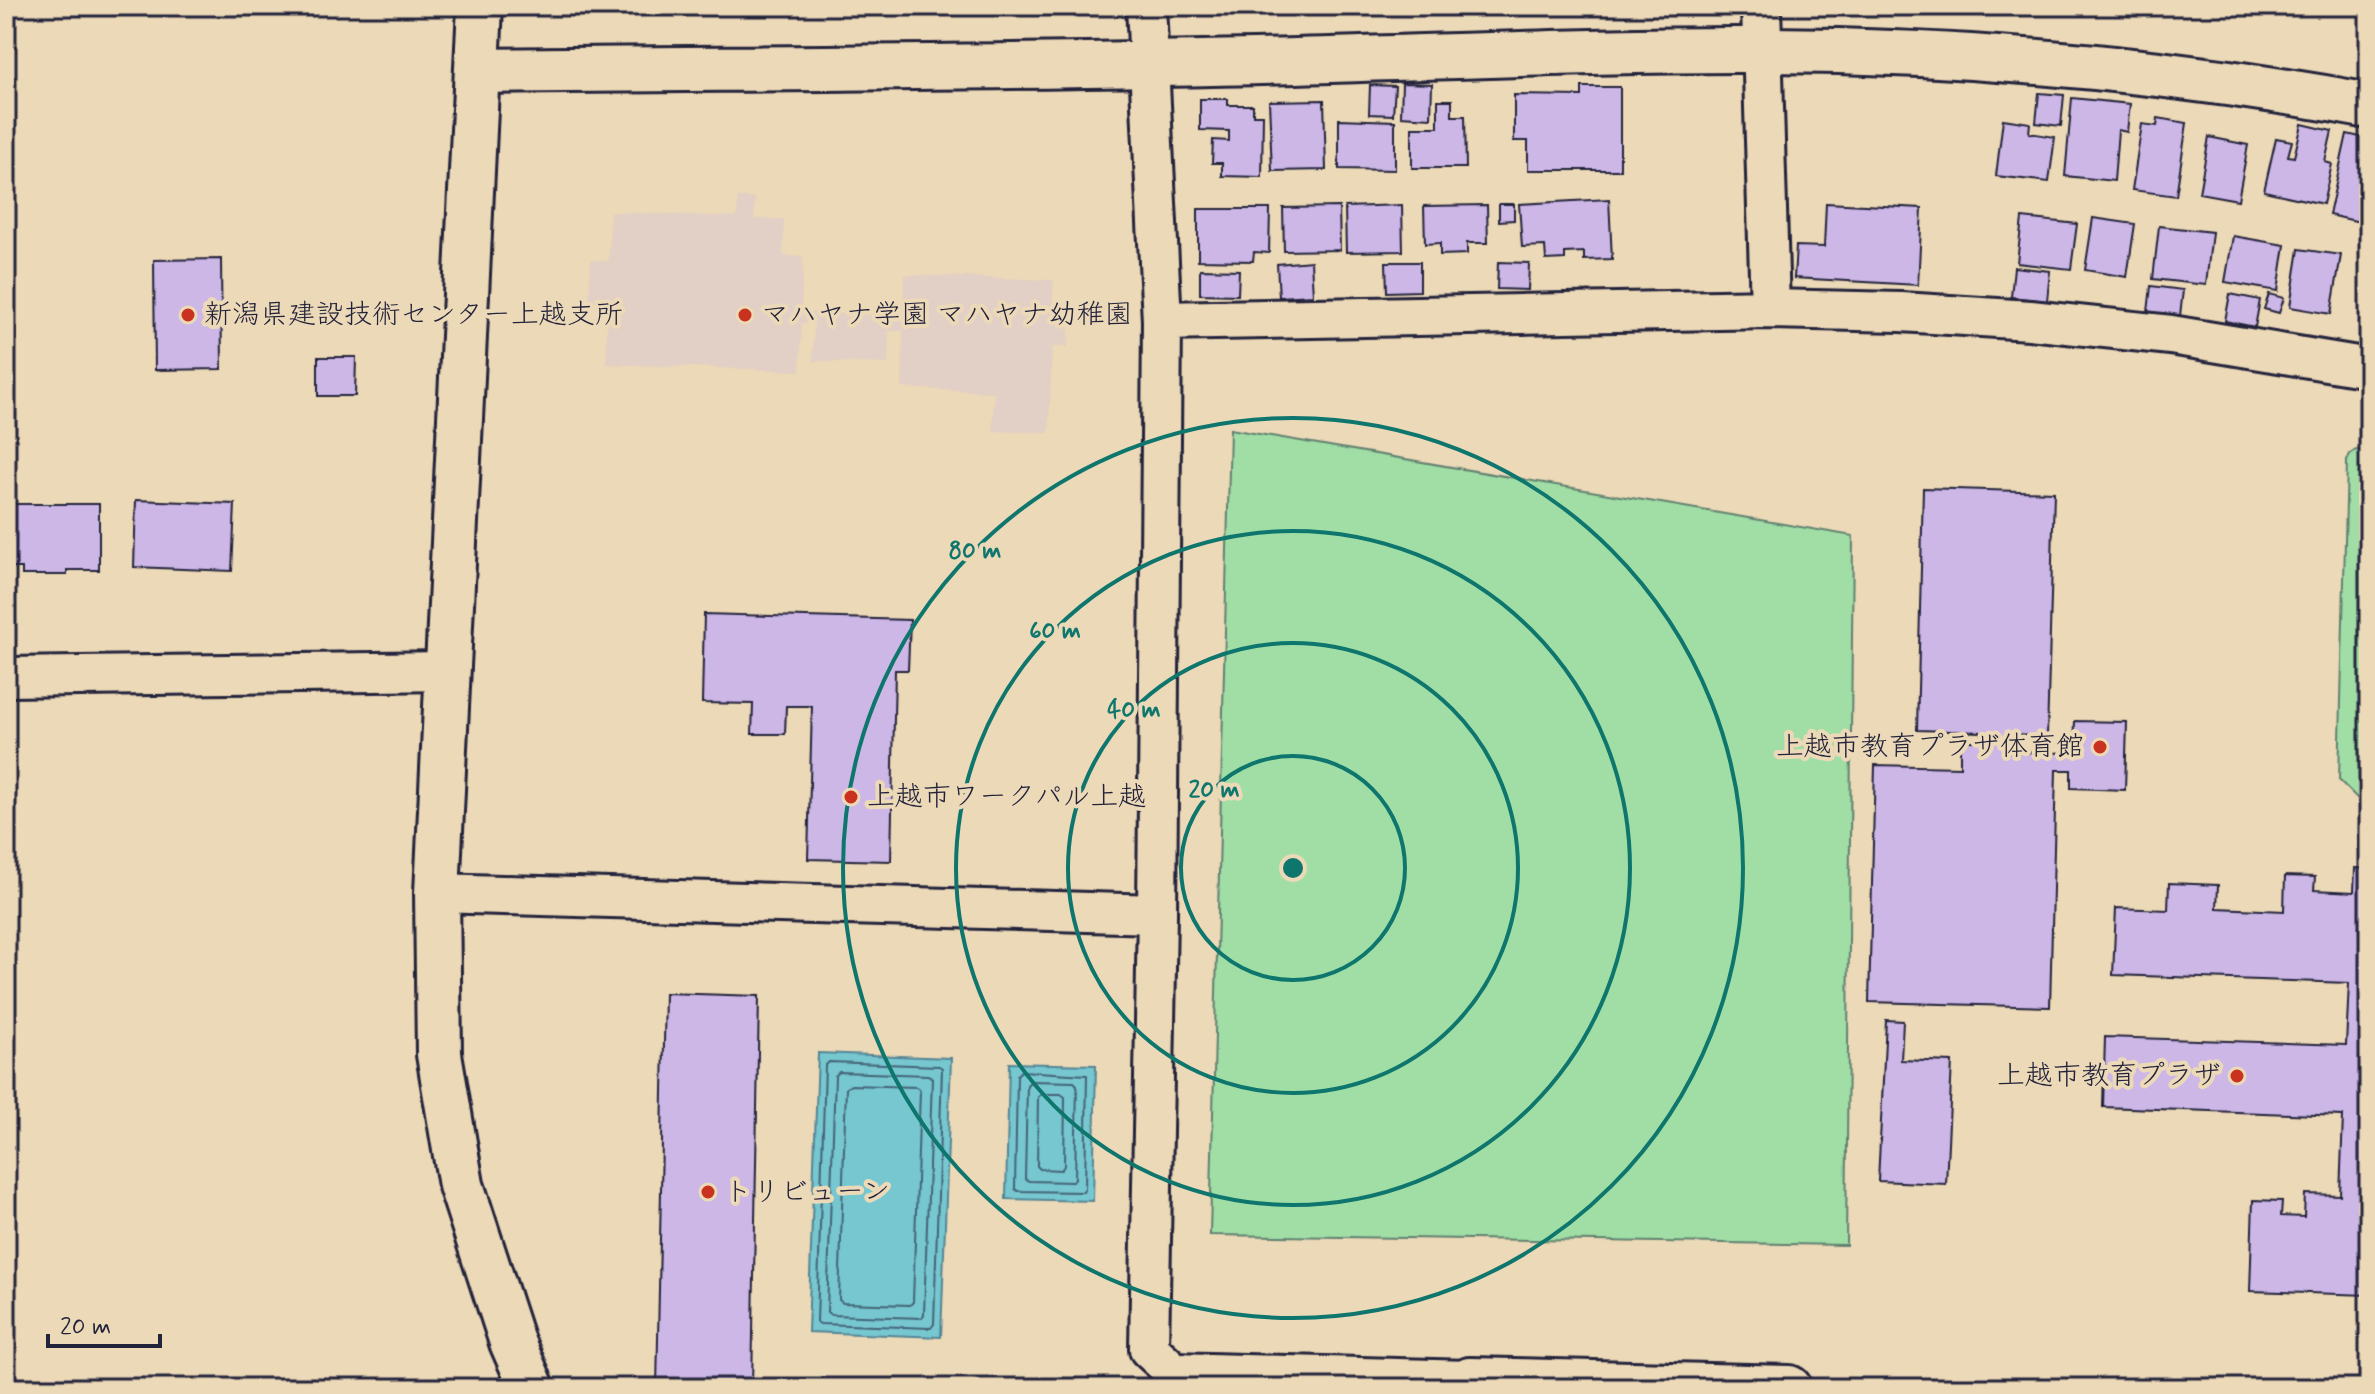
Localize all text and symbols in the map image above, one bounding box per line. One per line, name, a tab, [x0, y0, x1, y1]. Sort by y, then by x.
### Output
place label: 新潟県建設技術センター上越支所	[204, 297, 623, 334]
place label: マハヤナ学園 マハヤナ幼稚園	[761, 297, 1133, 334]
marker: 新潟県建設技術センター上越支所	[179, 306, 197, 324]
marker: マハヤナ学園 マハヤナ幼稚園	[736, 306, 754, 324]
text: 80 m	[949, 536, 1001, 567]
text: 60 m	[1029, 616, 1081, 647]
text: 40 m	[1107, 695, 1161, 726]
place label: 上越市教育プラザ体育館	[1776, 729, 2084, 766]
marker: 上越市教育プラザ体育館	[2091, 738, 2109, 756]
text: 20 m	[1188, 775, 1240, 806]
place label: 上越市ワークパル上越	[867, 779, 1146, 816]
marker: 上越市ワークパル上越	[842, 788, 860, 806]
centre of rings	[1279, 854, 1307, 882]
place label: 上越市教育プラザ	[1997, 1058, 2221, 1095]
marker: 上越市教育プラザ	[2228, 1067, 2246, 1085]
place label: トリビューン	[724, 1174, 890, 1211]
marker: トリビューン	[699, 1183, 717, 1201]
scale bar	[48, 1298, 160, 1348]
text: 20 m	[60, 1312, 111, 1343]

